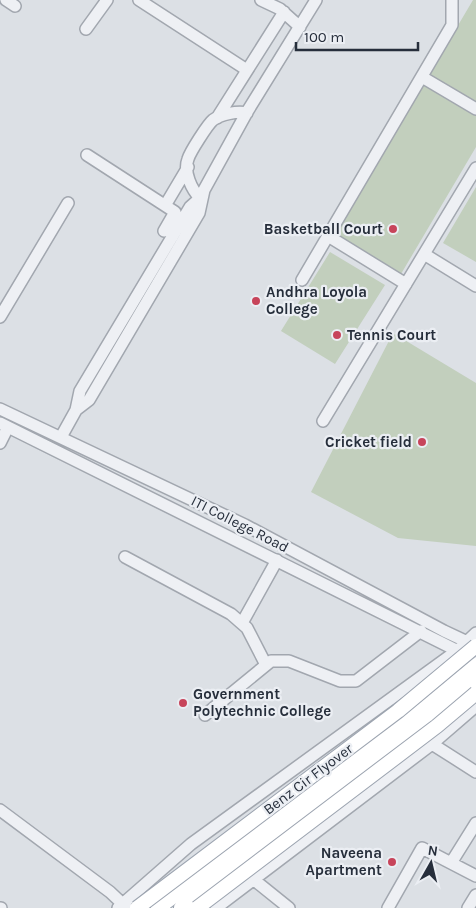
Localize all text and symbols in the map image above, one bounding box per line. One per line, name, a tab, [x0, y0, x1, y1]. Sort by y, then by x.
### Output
scale bar	[296, 20, 418, 52]
text: 100 m	[304, 28, 344, 46]
place label: Basketball Court	[264, 220, 383, 238]
marker: Basketball Court	[387, 223, 399, 235]
place label: Andhra Loyola College	[266, 283, 367, 318]
marker: Andhra Loyola College	[250, 295, 262, 307]
place label: Tennis Court	[347, 326, 436, 344]
marker: Tennis Court	[331, 329, 343, 341]
place label: Cricket field	[325, 433, 412, 451]
marker: Cricket field	[416, 436, 428, 448]
street label: ITI College Road	[188, 492, 292, 556]
place label: Government Polytechnic College	[193, 685, 331, 720]
marker: Government Polytechnic College	[177, 697, 189, 709]
street label: Benz Cir Flyover	[260, 739, 357, 818]
north arrow	[406, 838, 456, 888]
text: N	[427, 842, 439, 860]
place label: Naveena Apartment	[305, 844, 382, 879]
marker: Naveena Apartment	[386, 856, 398, 868]

